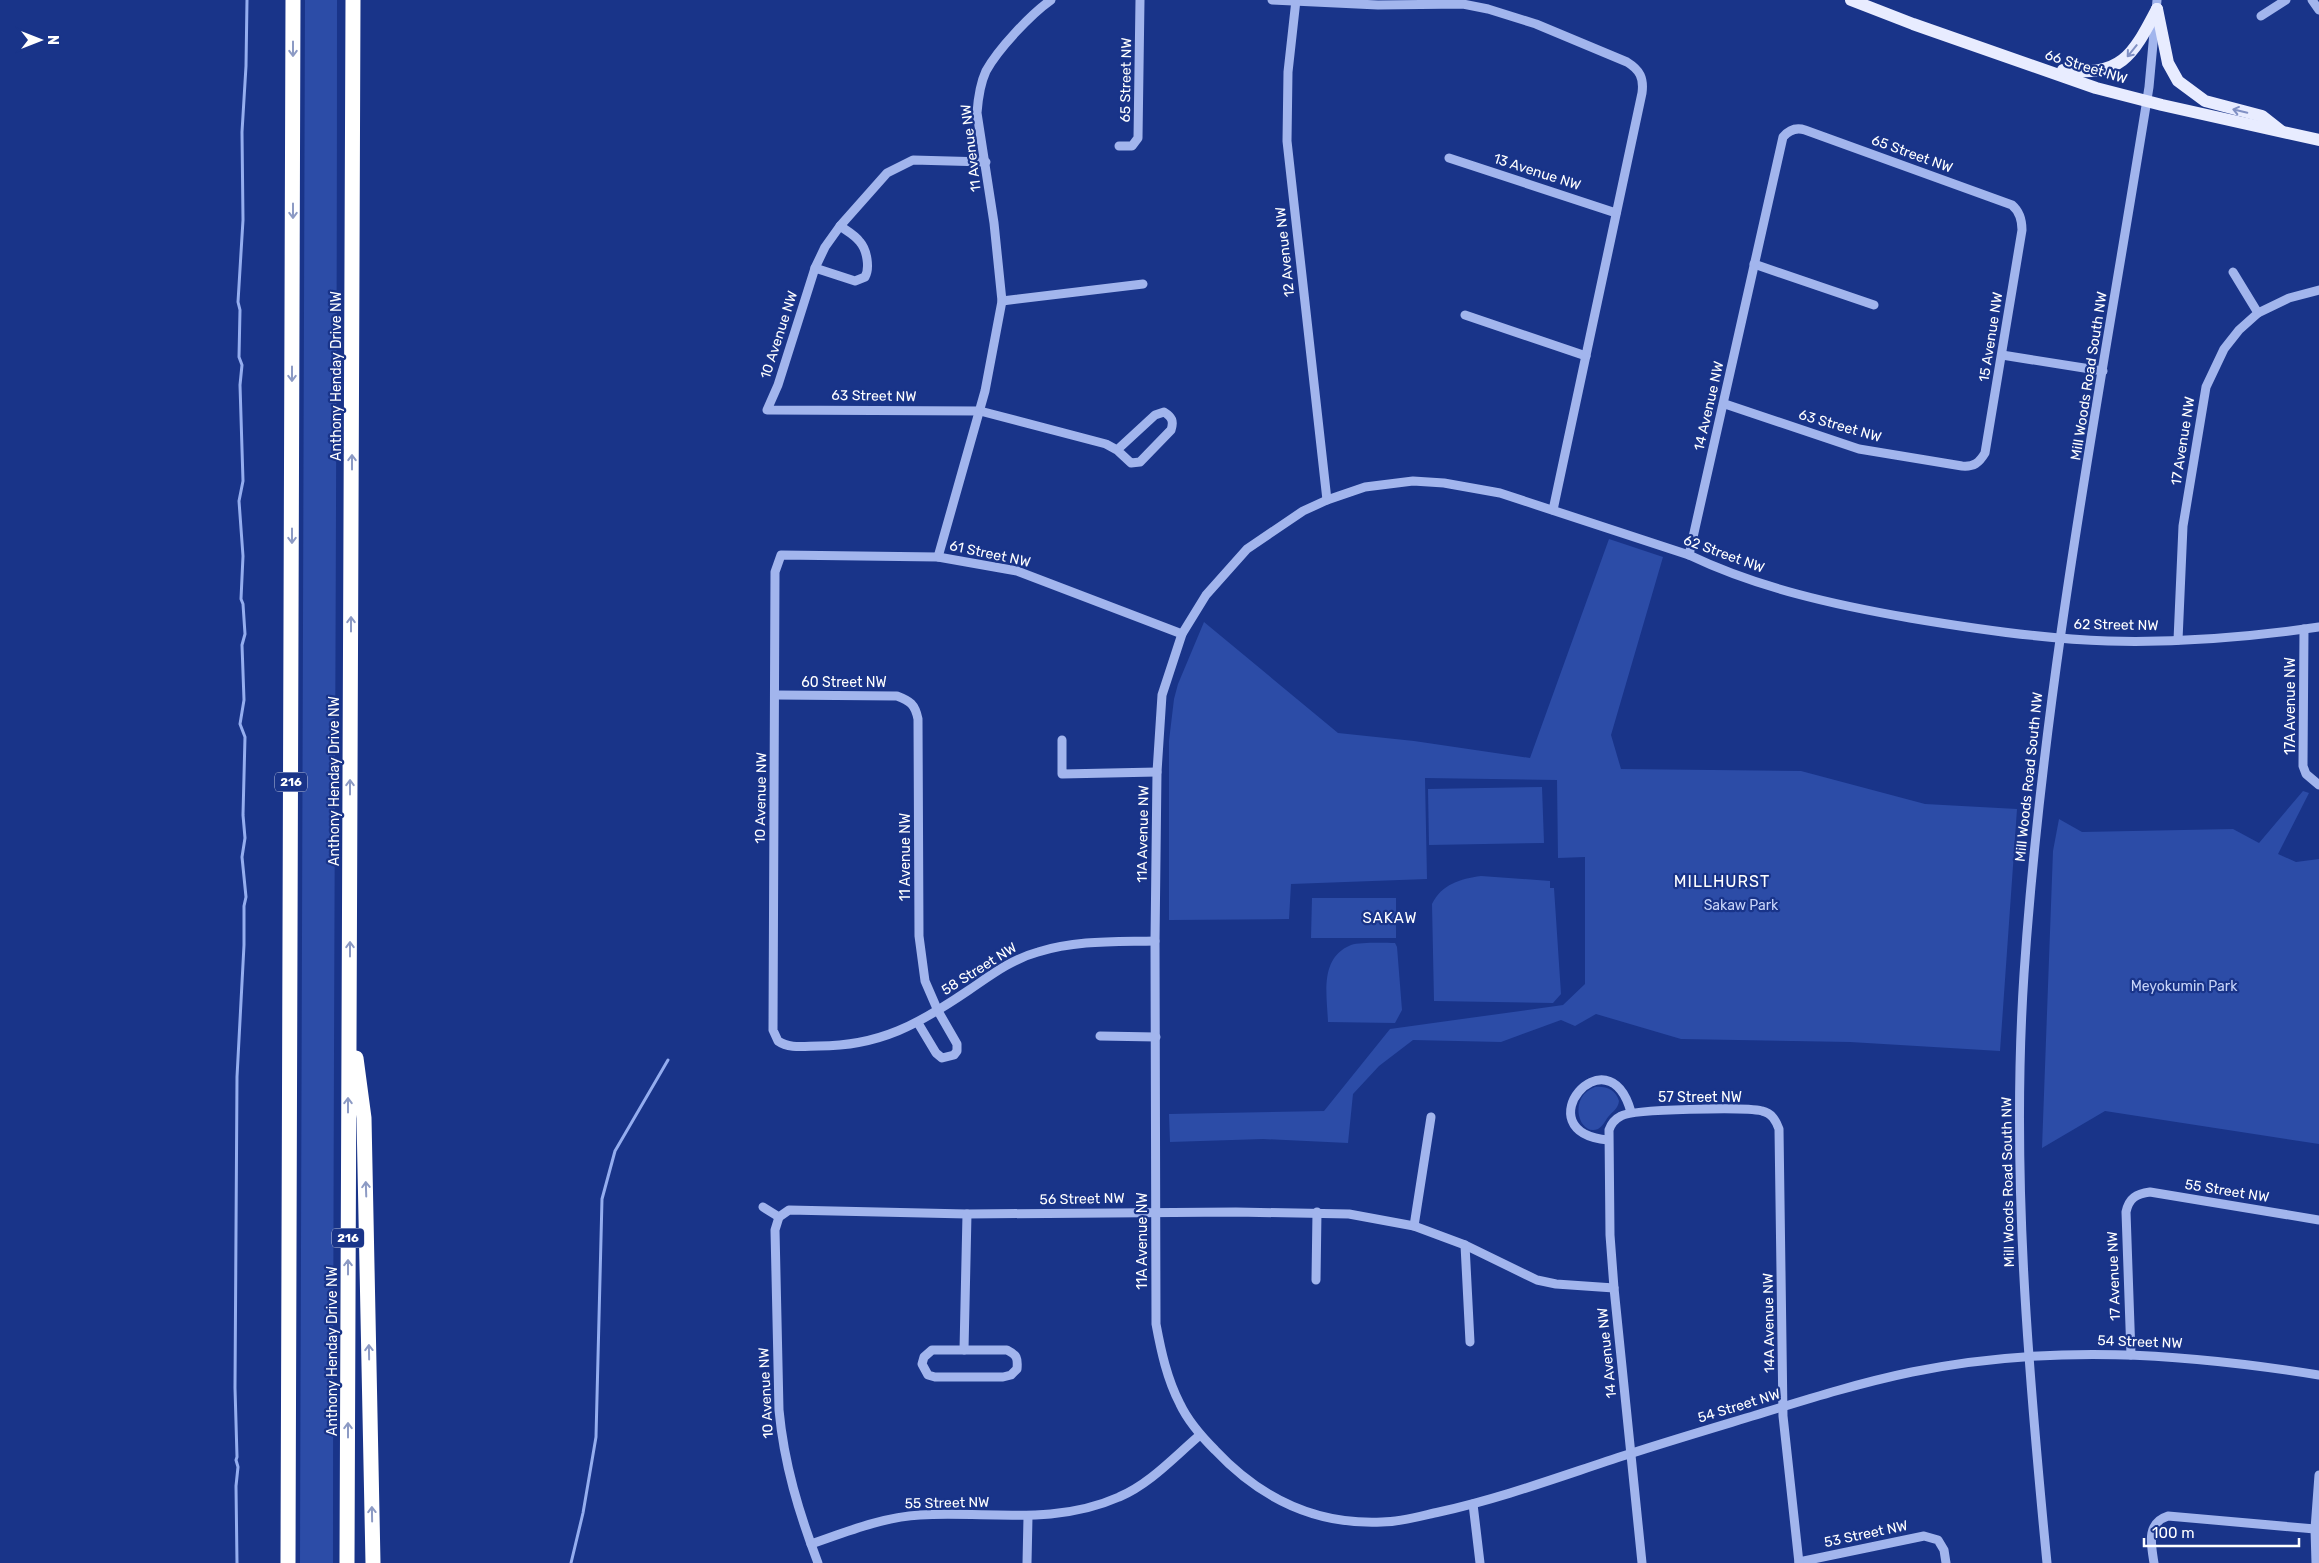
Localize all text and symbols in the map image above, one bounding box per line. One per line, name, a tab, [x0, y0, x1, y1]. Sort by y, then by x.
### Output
north arrow	[15, 15, 65, 65]
text: N	[44, 35, 61, 45]
street label: 65 Street NW	[1117, 37, 1135, 123]
one-way arrow	[288, 40, 298, 56]
one-way arrow	[2127, 45, 2138, 58]
street label: 66 Street NW	[2043, 46, 2129, 88]
street label: 11 Avenue NW	[957, 103, 985, 193]
one-way arrow	[2233, 106, 2249, 115]
street label: 65 Street NW	[1869, 131, 1955, 177]
street label: 13 Avenue NW	[1491, 150, 1583, 194]
one-way arrow	[288, 202, 298, 219]
street label: 12 Avenue NW	[1272, 206, 1298, 298]
street label: 10 Avenue NW	[757, 289, 801, 381]
street label: Mill Woods Road South NW	[2067, 290, 2111, 462]
street label: Anthony Henday Drive NW	[328, 291, 345, 461]
street label: 15 Avenue NW	[1976, 291, 2006, 383]
street label: 14 Avenue NW	[1690, 360, 1728, 452]
one-way arrow	[287, 365, 297, 381]
street label: 63 Street NW	[831, 387, 917, 405]
street label: 17 Avenue NW	[2168, 395, 2198, 487]
street label: 63 Street NW	[1797, 406, 1883, 446]
one-way arrow	[347, 454, 357, 470]
one-way arrow	[287, 528, 297, 544]
street label: 62 Street NW	[1681, 531, 1767, 577]
street label: 61 Street NW	[948, 537, 1032, 571]
street label: 62 Street NW	[2073, 616, 2159, 634]
one-way arrow	[346, 617, 356, 633]
street label: 17A Avenue NW	[2282, 657, 2299, 755]
street label: 60 Street NW	[801, 674, 887, 691]
street label: Mill Woods Road South NW	[2012, 691, 2046, 863]
street label: Anthony Henday Drive NW	[326, 696, 343, 866]
street label: 10 Avenue NW	[752, 752, 770, 844]
road number: 216	[275, 772, 307, 792]
one-way arrow	[346, 779, 355, 795]
street label: 11A Avenue NW	[1134, 785, 1152, 883]
street label: 11 Avenue NW	[897, 813, 914, 901]
district label: MILLHURST	[1674, 872, 1770, 891]
park label: Sakaw Park	[1704, 897, 1779, 914]
district label: SAKAW	[1363, 909, 1417, 927]
street label: 58 Street NW	[938, 939, 1020, 999]
one-way arrow	[345, 942, 355, 958]
park label: Meyokumin Park	[2131, 978, 2238, 995]
street label: 57 Street NW	[1658, 1089, 1742, 1106]
one-way arrow	[343, 1097, 353, 1113]
street label: Mill Woods Road South NW	[1998, 1097, 2018, 1267]
street label: 55 Street NW	[2184, 1176, 2270, 1206]
one-way arrow	[361, 1182, 370, 1198]
street label: 56 Street NW	[1039, 1190, 1125, 1208]
street label: 11A Avenue NW	[1134, 1192, 1151, 1290]
road number: 216	[332, 1228, 364, 1248]
street label: 17 Avenue NW	[2104, 1231, 2124, 1321]
one-way arrow	[343, 1259, 353, 1276]
street label: Anthony Henday Drive NW	[324, 1266, 341, 1436]
street label: 14A Avenue NW	[1760, 1273, 1778, 1373]
street label: 14 Avenue NW	[1594, 1307, 1620, 1399]
street label: 54 Street NW	[2097, 1332, 2183, 1352]
one-way arrow	[364, 1344, 374, 1360]
street label: 10 Avenue NW	[755, 1347, 777, 1439]
street label: 54 Street NW	[1696, 1385, 1782, 1427]
one-way arrow	[343, 1422, 353, 1438]
street label: 55 Street NW	[904, 1494, 990, 1512]
one-way arrow	[367, 1507, 377, 1523]
scale bar	[2144, 1516, 2299, 1548]
street label: 53 Street NW	[1823, 1517, 1909, 1551]
text: 100 m	[2152, 1524, 2194, 1542]

